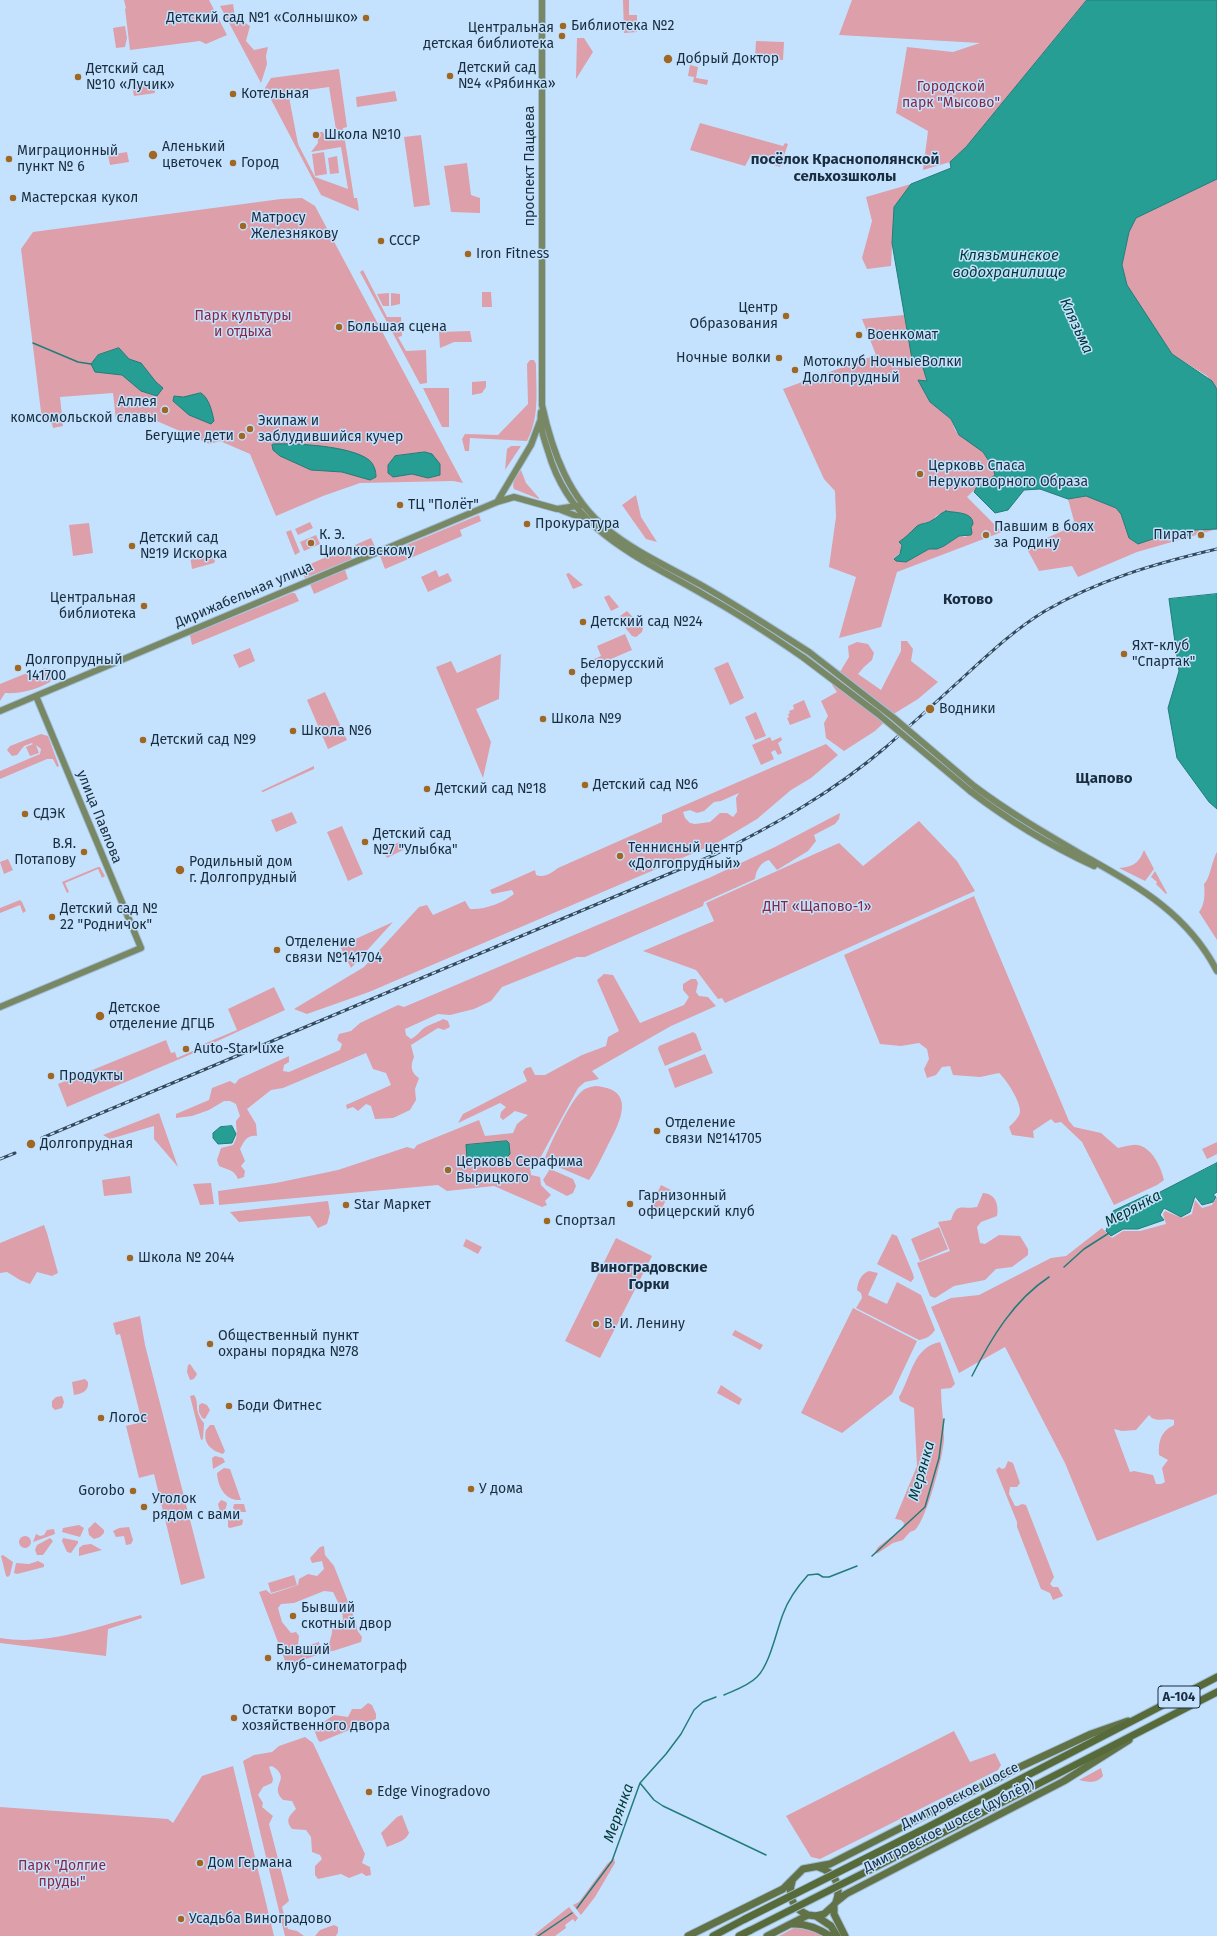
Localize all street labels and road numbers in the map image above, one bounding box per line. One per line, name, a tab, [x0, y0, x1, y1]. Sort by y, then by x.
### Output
street label: проспект Пацаева	[522, 106, 538, 226]
street label: Дирижабельная улица	[172, 558, 316, 632]
street label: улица Павлова	[73, 768, 125, 866]
road number: А-104	[1158, 1686, 1200, 1708]
street label: Дмитровское шоссе	[898, 1759, 1022, 1833]
street label: Дмитровское шоссе (дублёр)	[861, 1775, 1037, 1877]

